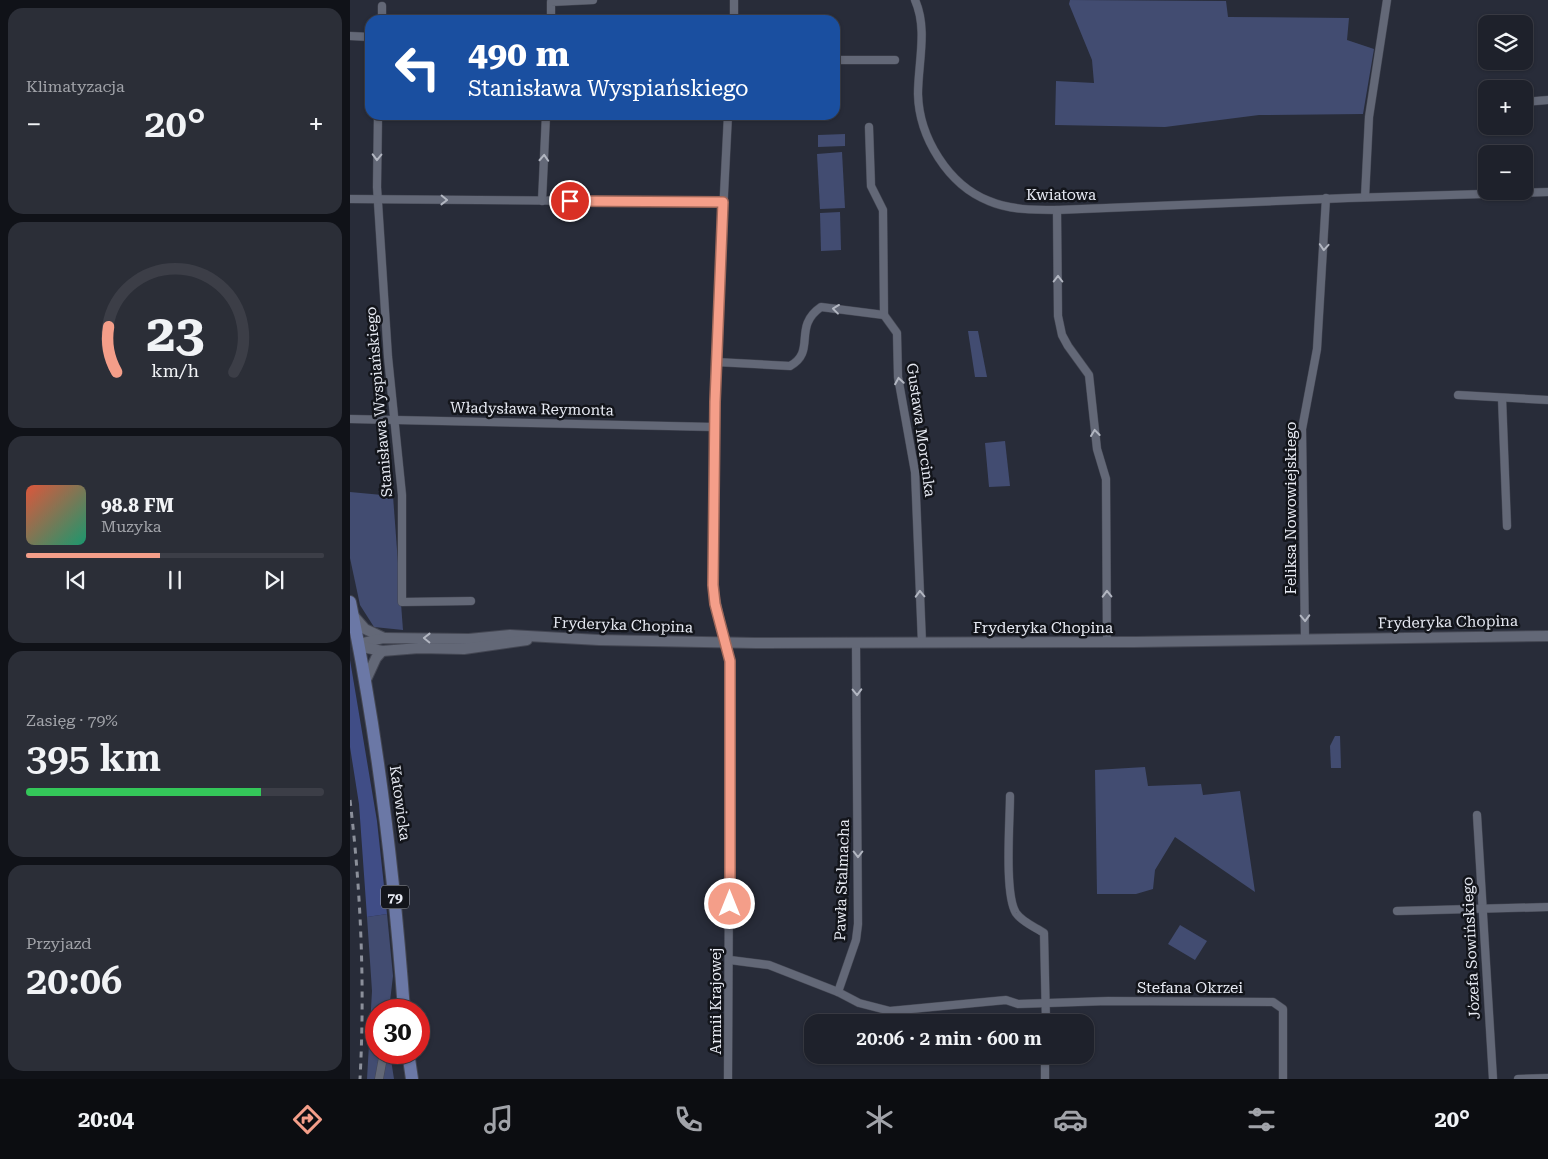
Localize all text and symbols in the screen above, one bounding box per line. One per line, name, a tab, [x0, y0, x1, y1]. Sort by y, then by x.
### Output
map controls	[1478, 15, 1533, 200]
button: layers	[1478, 15, 1533, 70]
text: 490 m	[468, 34, 569, 75]
icon: left	[385, 35, 450, 100]
text: Stanisława Wyspiańskiego	[468, 76, 749, 101]
text: Klimatyzacja	[26, 77, 125, 96]
button: +	[1478, 80, 1533, 135]
text: 20°	[144, 102, 206, 146]
text: −	[26, 108, 42, 141]
text: +	[308, 108, 324, 141]
button: −	[1478, 145, 1533, 200]
one-way arrow	[372, 154, 382, 161]
one-way arrow	[539, 154, 550, 162]
pin	[549, 180, 591, 222]
street label: Kwiatowa	[1026, 186, 1096, 204]
icon: arrive	[556, 187, 584, 215]
one-way arrow	[441, 195, 449, 205]
one-way arrow	[1318, 243, 1329, 251]
one-way arrow	[1053, 275, 1063, 283]
text: 23	[146, 303, 204, 364]
one-way arrow	[832, 304, 840, 314]
street label: Stanisława Wyspiańskiego	[362, 306, 396, 498]
text: km/h	[151, 360, 199, 381]
street label: Gustawa Morcinka	[903, 362, 939, 498]
one-way arrow	[894, 376, 905, 384]
street label: Władysława Reymonta	[450, 399, 614, 419]
street label: Feliksa Nowowiejskiego	[1282, 422, 1300, 594]
one-way arrow	[1090, 428, 1101, 436]
text: 98.8 FM	[101, 494, 174, 517]
text: Muzyka	[101, 517, 162, 536]
icon: previous	[62, 566, 90, 594]
icon: pause	[161, 566, 189, 594]
icon: next	[260, 566, 288, 594]
one-way arrow	[915, 590, 926, 598]
one-way arrow	[1102, 590, 1113, 598]
street label: Fryderyka Chopina	[1378, 612, 1518, 632]
street label: Fryderyka Chopina	[553, 614, 693, 636]
one-way arrow	[1299, 614, 1310, 622]
street label: Fryderyka Chopina	[973, 619, 1113, 637]
one-way arrow	[423, 633, 430, 643]
one-way arrow	[851, 688, 862, 696]
text: Zasięg · 79%	[26, 711, 118, 730]
text: 395 km	[26, 736, 161, 780]
street label: Katowicka	[386, 764, 414, 842]
street label: Pawła Stalmacha	[831, 819, 853, 941]
one-way arrow	[853, 850, 863, 858]
street label: Józefa Sowińskiego	[1458, 876, 1484, 1020]
position arrow	[703, 877, 755, 929]
road number: 79	[381, 886, 409, 909]
text: Przyjazd	[26, 934, 92, 953]
street label: Armii Krajowej	[707, 948, 725, 1054]
text: 20:06	[26, 959, 122, 1003]
street label: Stefana Okrzei	[1137, 979, 1243, 997]
speed limit sign: 30	[365, 999, 430, 1064]
text: 20:06 · 2 min · 600 m	[856, 1027, 1042, 1050]
icon: directions	[290, 1102, 325, 1137]
icon: music	[481, 1102, 516, 1137]
icon: phone	[671, 1102, 706, 1137]
icon: climate	[862, 1102, 897, 1137]
icon: car	[1053, 1102, 1088, 1137]
icon: filters	[1244, 1102, 1279, 1137]
text: 20:04	[78, 1107, 134, 1132]
text: 20°	[1434, 1107, 1470, 1132]

